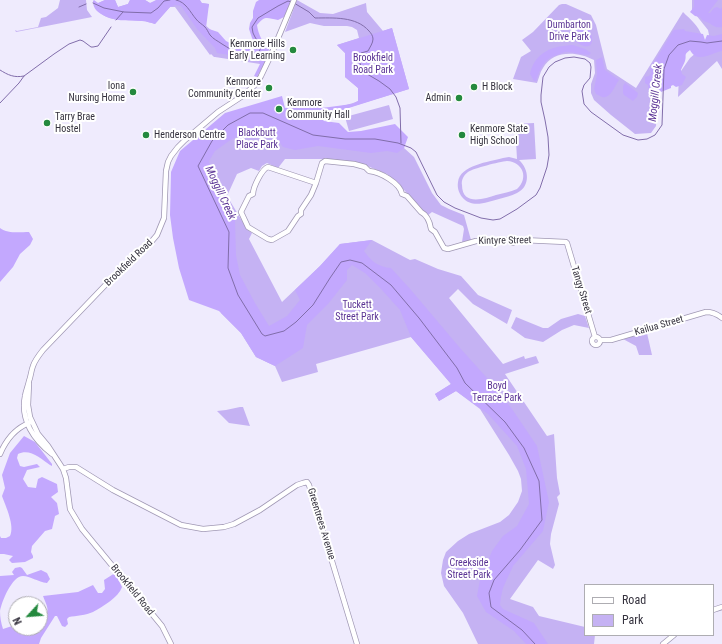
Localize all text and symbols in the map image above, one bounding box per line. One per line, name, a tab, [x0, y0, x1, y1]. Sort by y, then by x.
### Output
park label: Dumbarton Drive Park	[547, 19, 591, 42]
place label: Kenmore Hills Early Learning	[229, 38, 285, 62]
marker: Kenmore Hills Early Learning	[288, 45, 298, 55]
park label: Brookfield Road Park	[353, 52, 393, 76]
water label: Moggill Creek	[646, 64, 666, 122]
place label: Kenmore Community Center	[188, 76, 261, 100]
place label: Iona Nursing Home	[69, 80, 125, 104]
place label: H Block	[482, 81, 512, 93]
marker: H Block	[469, 82, 479, 92]
marker: Kenmore Community Center	[264, 83, 274, 93]
marker: Iona Nursing Home	[128, 87, 138, 97]
place label: Admin	[426, 92, 451, 104]
marker: Admin	[454, 93, 464, 103]
place label: Kenmore Community Hall	[287, 97, 350, 120]
marker: Kenmore Community Hall	[274, 104, 284, 114]
place label: Tarry Brae Hostel	[55, 111, 95, 134]
marker: Tarry Brae Hostel	[42, 118, 52, 128]
place label: Kenmore State High School	[470, 123, 528, 146]
park label: Blackbutt Place Park	[236, 127, 278, 150]
place label: Henderson Centre	[154, 129, 225, 141]
marker: Henderson Centre	[141, 130, 151, 140]
marker: Kenmore State High School	[457, 130, 467, 140]
water label: Moggill Creek	[202, 164, 238, 222]
street label: Kintyre Street	[478, 235, 532, 247]
street label: Brookfield Road	[102, 237, 156, 289]
street label: Tangy Street	[568, 265, 594, 315]
park label: Tuckett Street Park	[335, 299, 379, 322]
street label: Kailua Street	[633, 313, 685, 339]
park label: Boyd Terrace Park	[472, 380, 522, 404]
street label: Greentrees Avenue	[304, 487, 338, 561]
park label: Creekside Street Park	[447, 557, 491, 580]
street label: Brookfield Road	[108, 562, 156, 618]
legend	[584, 584, 714, 636]
text: Road	[622, 593, 646, 607]
north arrow	[8, 596, 48, 636]
text: Park	[622, 613, 643, 627]
text: N	[10, 615, 25, 627]

